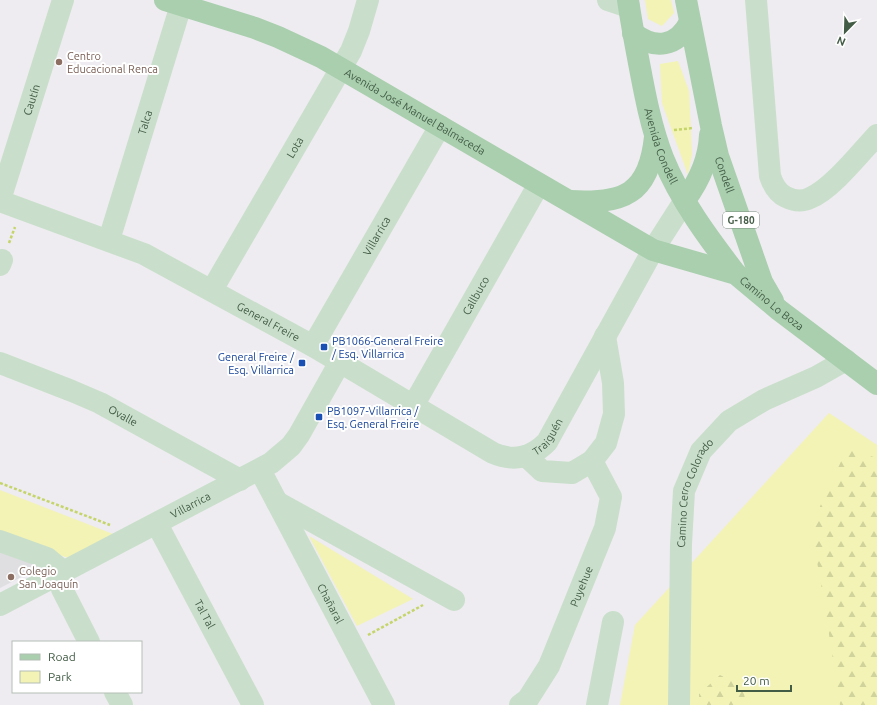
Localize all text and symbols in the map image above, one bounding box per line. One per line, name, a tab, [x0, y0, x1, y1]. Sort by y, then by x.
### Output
north arrow	[825, 12, 865, 52]
text: N	[835, 34, 847, 48]
place label: Centro Educacional Renca	[67, 50, 158, 75]
marker: Centro Educacional Renca	[54, 57, 64, 67]
street label: Avenida José Manuel Balmaceda	[343, 66, 487, 157]
street label: Cautín	[21, 83, 42, 117]
street label: Avenida Condell	[642, 107, 680, 186]
street label: Talca	[136, 109, 154, 136]
street label: Lota	[284, 135, 306, 160]
street label: Condell	[713, 155, 736, 195]
road number: G-180	[723, 212, 759, 228]
street label: Villarrica	[360, 214, 393, 258]
street label: Callbuco	[460, 274, 491, 317]
street label: Camino Lo Boza	[737, 274, 806, 332]
street label: General Freire	[235, 300, 302, 344]
place label: PB1066-General Freire / Esq. Villarrica	[331, 335, 443, 360]
marker: PB1066-General Freire / Esq. Villarrica	[319, 342, 329, 352]
place label: General Freire / Esq. Villarrica	[218, 351, 295, 376]
marker: General Freire / Esq. Villarrica	[297, 358, 307, 368]
street label: Ovalle	[106, 403, 140, 428]
place label: PB1097-Villarrica / Esq. General Freire	[327, 405, 419, 430]
marker: PB1097-Villarrica / Esq. General Freire	[314, 412, 324, 422]
street label: Traiguén	[530, 416, 565, 458]
street label: Camino Cerro Colorado	[675, 436, 716, 548]
street label: Villarrica	[168, 490, 212, 521]
street label: Puyehue	[568, 564, 595, 609]
place label: Colegio San Joaquín	[19, 565, 78, 590]
marker: Colegio San Joaquín	[6, 572, 16, 582]
street label: Chañaral	[315, 582, 346, 626]
street label: Tal Tal	[192, 598, 217, 631]
legend	[12, 641, 142, 693]
text: Road	[48, 650, 76, 663]
scale bar	[737, 667, 791, 693]
text: Park	[48, 670, 72, 683]
text: 20 m	[743, 674, 770, 687]

